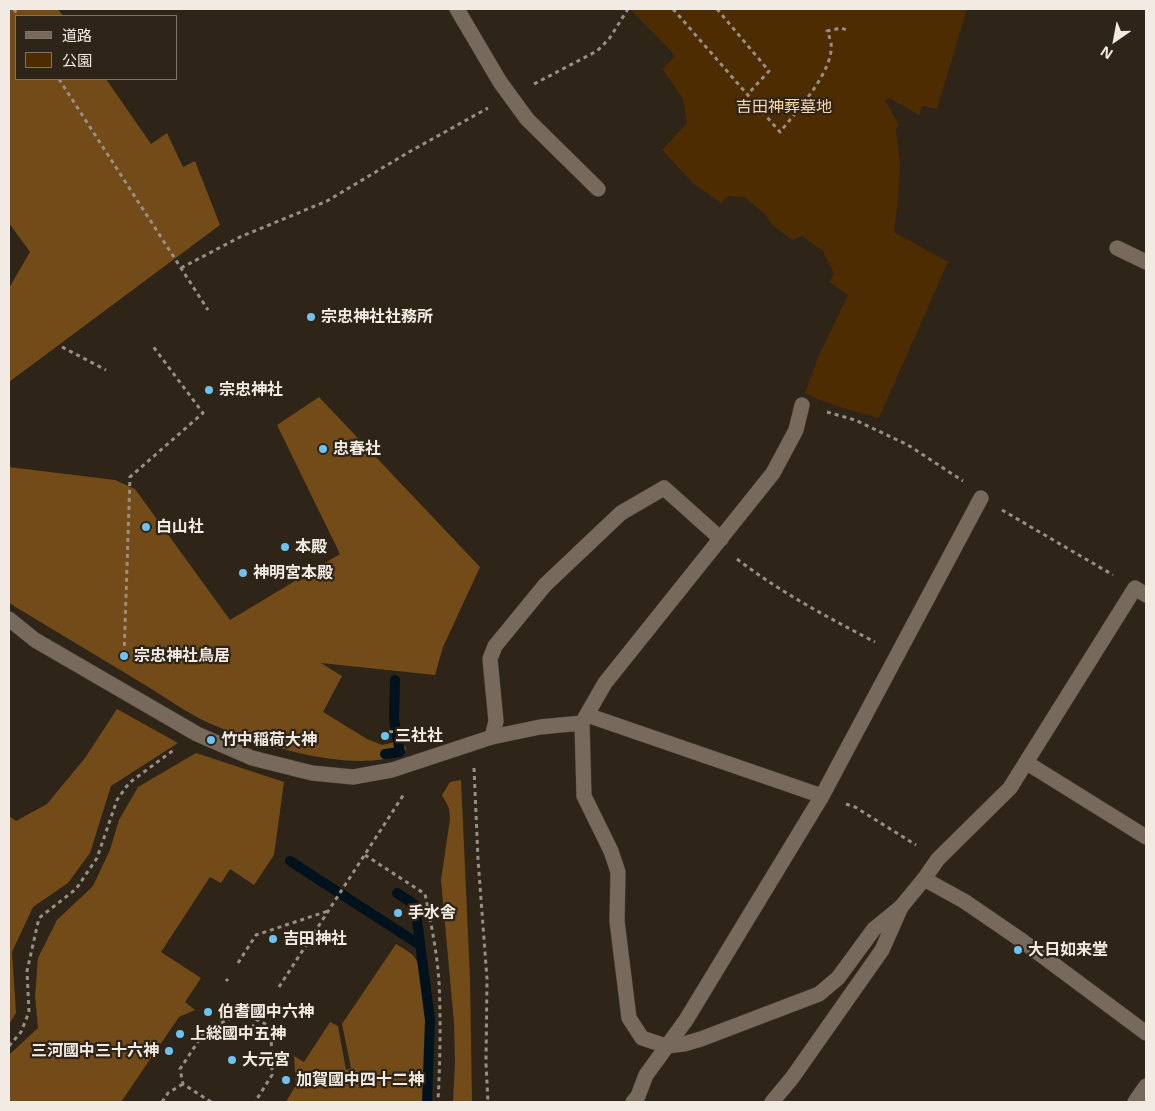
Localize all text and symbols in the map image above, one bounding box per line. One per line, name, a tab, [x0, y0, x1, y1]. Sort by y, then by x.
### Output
legend	[15, 15, 178, 80]
north arrow	[1090, 15, 1140, 65]
text: 道路	[62, 25, 92, 45]
text: N	[1097, 42, 1117, 64]
text: 公園	[62, 50, 92, 70]
park label: 吉田神葬墓地	[736, 97, 832, 117]
place label: 宗忠神社社務所	[321, 307, 433, 327]
marker: 宗忠神社社務所	[305, 311, 317, 323]
place label: 宗忠神社	[219, 380, 283, 400]
marker: 宗忠神社	[203, 384, 215, 396]
place label: 忠春社	[333, 439, 381, 459]
marker: 忠春社	[317, 443, 329, 455]
place label: 白山社	[156, 517, 204, 537]
marker: 白山社	[140, 521, 152, 533]
place label: 本殿	[295, 537, 327, 557]
marker: 本殿	[279, 541, 291, 553]
place label: 神明宮本殿	[253, 563, 333, 583]
marker: 神明宮本殿	[237, 567, 249, 579]
place label: 宗忠神社鳥居	[134, 646, 230, 666]
marker: 宗忠神社鳥居	[118, 650, 130, 662]
place label: 三社社	[395, 726, 443, 746]
place label: 竹中稲荷大神	[221, 730, 317, 750]
marker: 三社社	[379, 730, 391, 742]
marker: 竹中稲荷大神	[205, 734, 217, 746]
place label: 手水舎	[408, 903, 456, 923]
marker: 手水舎	[392, 907, 404, 919]
place label: 吉田神社	[283, 929, 347, 949]
marker: 吉田神社	[267, 933, 279, 945]
place label: 大日如来堂	[1028, 940, 1108, 960]
marker: 大日如来堂	[1012, 944, 1024, 956]
place label: 伯耆國中六神	[218, 1002, 314, 1022]
marker: 伯耆國中六神	[202, 1006, 214, 1018]
place label: 上総國中五神	[190, 1024, 286, 1044]
marker: 上総國中五神	[174, 1028, 186, 1040]
place label: 三河國中三十六神	[31, 1041, 159, 1061]
marker: 三河國中三十六神	[163, 1045, 175, 1057]
place label: 大元宮	[242, 1050, 290, 1070]
marker: 大元宮	[226, 1054, 238, 1066]
place label: 加賀國中四十二神	[296, 1070, 424, 1090]
marker: 加賀國中四十二神	[280, 1074, 292, 1086]

